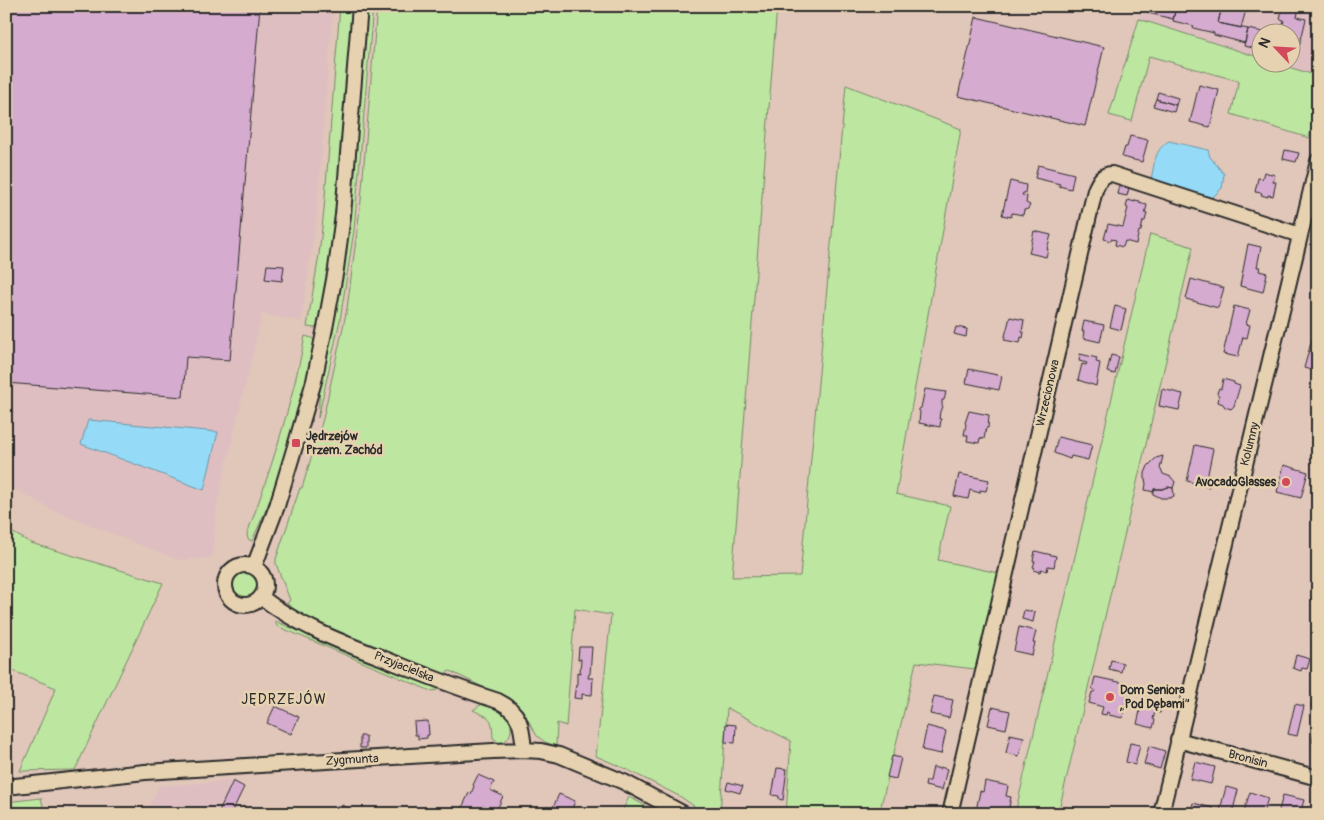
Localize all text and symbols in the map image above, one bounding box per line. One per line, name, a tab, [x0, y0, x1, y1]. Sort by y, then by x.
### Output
north arrow	[1252, 22, 1302, 72]
text: N	[1255, 35, 1274, 51]
street label: Wrzecionowa	[1033, 358, 1063, 428]
street label: Kolumny	[1237, 421, 1263, 467]
place label: Jędrzejów Przem. Zachód	[306, 429, 383, 458]
marker: Jędrzejów Przem. Zachód	[290, 437, 302, 449]
place label: AvocadoGlasses	[1195, 475, 1277, 490]
marker: AvocadoGlasses	[1280, 476, 1292, 488]
street label: Przyjacielska	[372, 648, 437, 686]
place label: Dom Seniora „Pod Dębami”	[1120, 683, 1190, 712]
district label: JĘDRZEJÓW	[241, 690, 327, 708]
marker: Dom Seniora „Pod Dębami”	[1104, 691, 1116, 703]
street label: Bronisin	[1227, 747, 1270, 772]
street label: Zygmunta	[325, 751, 379, 769]

